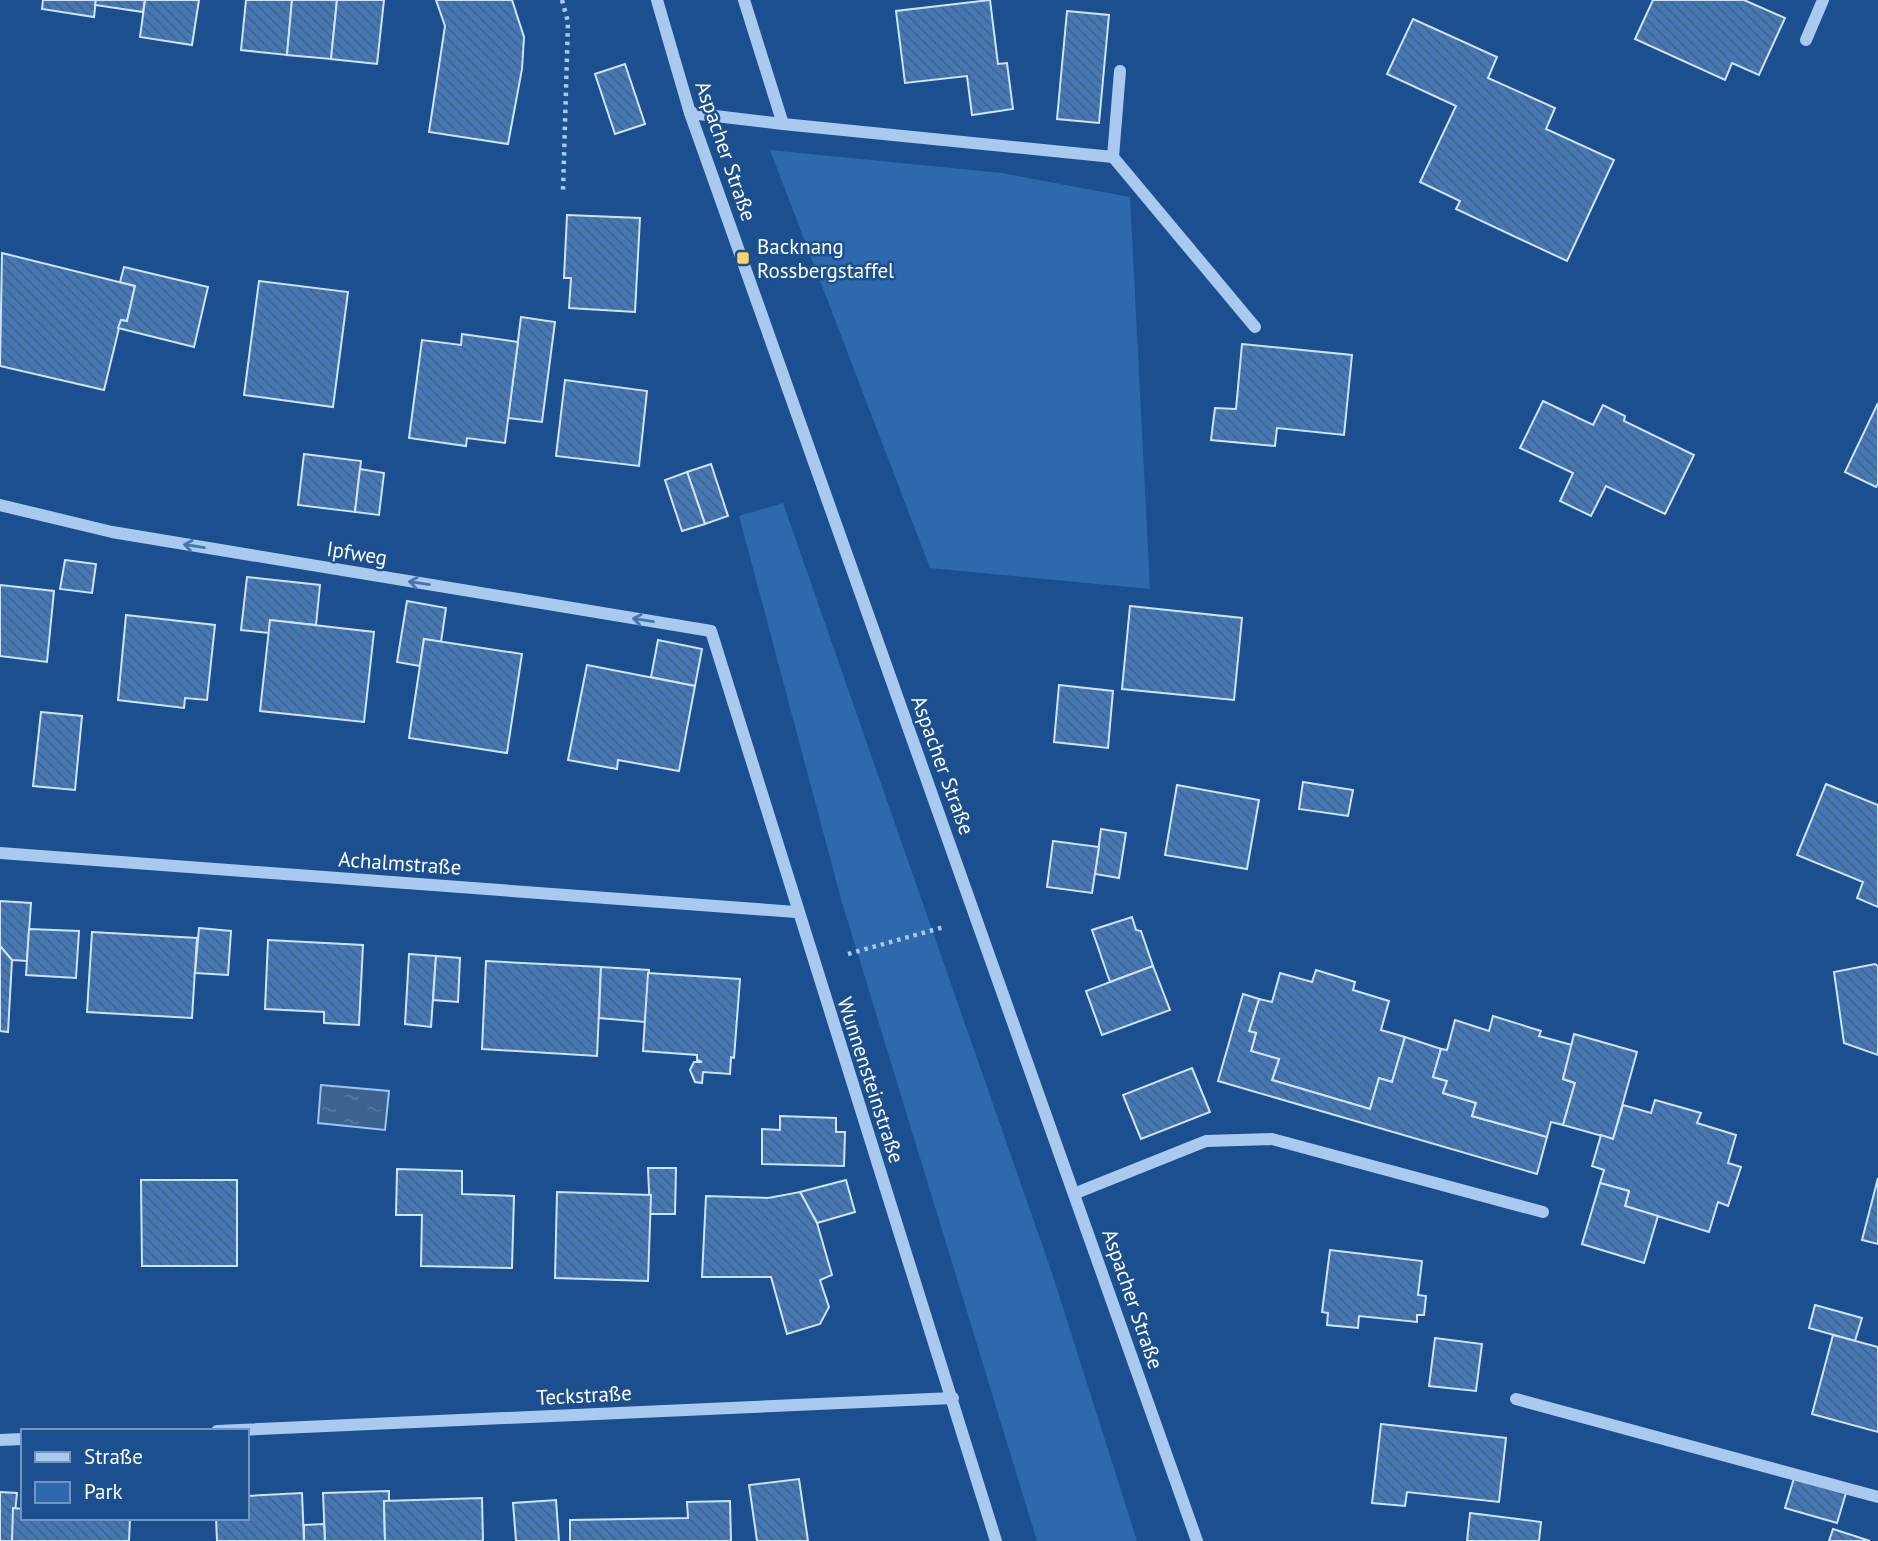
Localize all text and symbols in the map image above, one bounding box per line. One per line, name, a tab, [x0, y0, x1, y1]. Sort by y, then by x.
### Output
street label: Aspacher Straße	[689, 77, 763, 225]
place label: Backnang Rossbergstaffel	[757, 233, 894, 284]
marker: Backnang Rossbergstaffel	[735, 250, 751, 266]
street label: Ipfweg	[325, 535, 389, 571]
one-way arrow	[183, 539, 206, 552]
one-way arrow	[408, 576, 431, 589]
one-way arrow	[632, 613, 655, 626]
street label: Aspacher Straße	[905, 692, 981, 838]
street label: Achalmstraße	[338, 845, 462, 881]
street label: Wunnensteinstraße	[831, 994, 911, 1166]
street label: Aspacher Straße	[1096, 1225, 1170, 1373]
street label: Teckstraße	[536, 1379, 632, 1411]
legend	[21, 1429, 248, 1520]
text: Straße	[84, 1443, 143, 1470]
text: Park	[84, 1478, 123, 1505]

